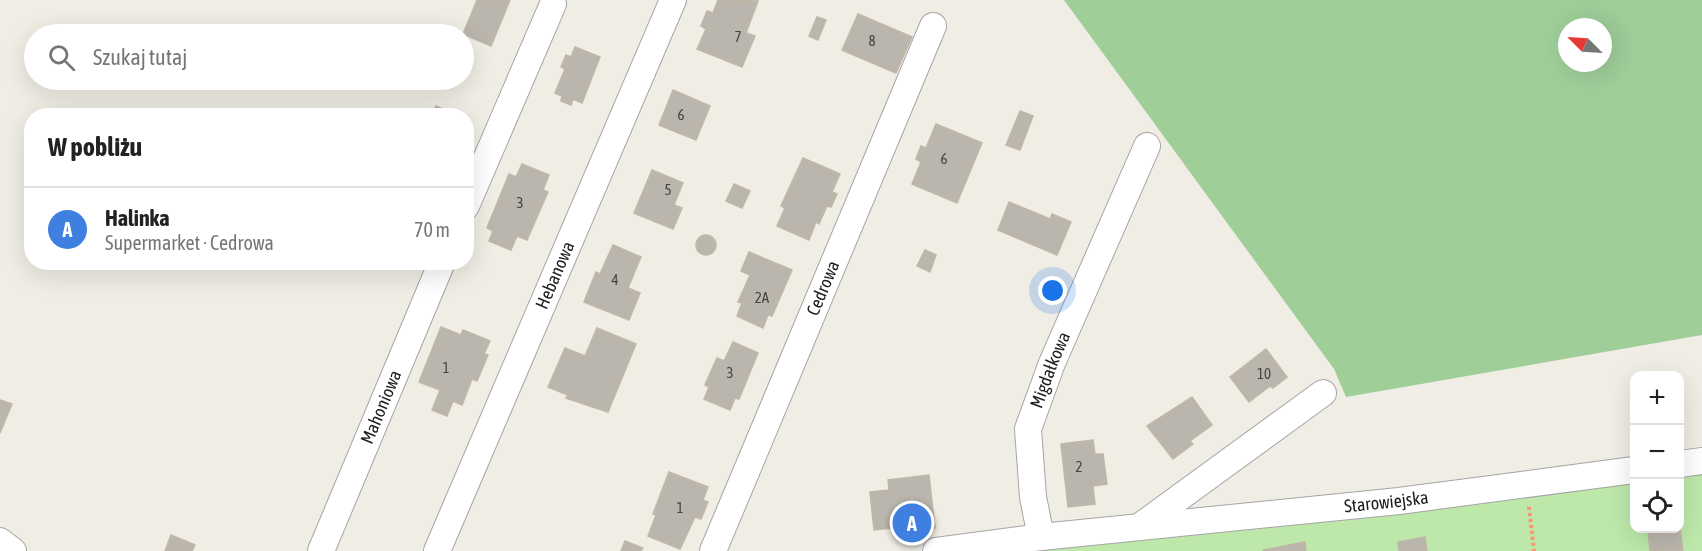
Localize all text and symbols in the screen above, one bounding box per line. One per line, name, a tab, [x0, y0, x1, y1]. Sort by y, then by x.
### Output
north arrow	[1558, 18, 1612, 72]
search box	[24, 24, 474, 90]
house number: 7	[734, 28, 742, 45]
house number: 8	[868, 32, 876, 49]
icon: search	[45, 41, 78, 74]
text: Szukaj tutaj	[93, 44, 187, 70]
house number: 6	[677, 106, 685, 123]
text: W pobliżu	[48, 132, 142, 162]
house number: 6	[940, 150, 948, 167]
house number: 5	[664, 181, 672, 198]
house number: 3	[516, 194, 524, 211]
text: Halinka	[105, 205, 169, 231]
text: A	[63, 218, 72, 241]
text: 70 m	[414, 218, 450, 241]
text: Supermarket · Cedrowa	[105, 231, 274, 254]
street label: Hebanowa	[531, 238, 578, 312]
street label: Cedrowa	[802, 257, 843, 318]
house number: 4	[611, 271, 619, 288]
your location	[1038, 276, 1067, 305]
house number: 2A	[755, 289, 770, 306]
street label: Migdałkowa	[1026, 329, 1074, 411]
house number: 1	[442, 359, 450, 376]
house number: 3	[726, 364, 734, 381]
house number: 10	[1257, 365, 1271, 382]
street label: Mahoniowa	[356, 367, 405, 447]
map controls	[1630, 371, 1684, 533]
button: +	[1630, 371, 1684, 425]
button: −	[1630, 425, 1684, 479]
house number: 2	[1075, 458, 1083, 475]
button: locate	[1630, 479, 1684, 533]
street label: Starowiejska	[1343, 486, 1430, 516]
house number: 1	[676, 499, 684, 516]
pin: A	[892, 500, 932, 546]

